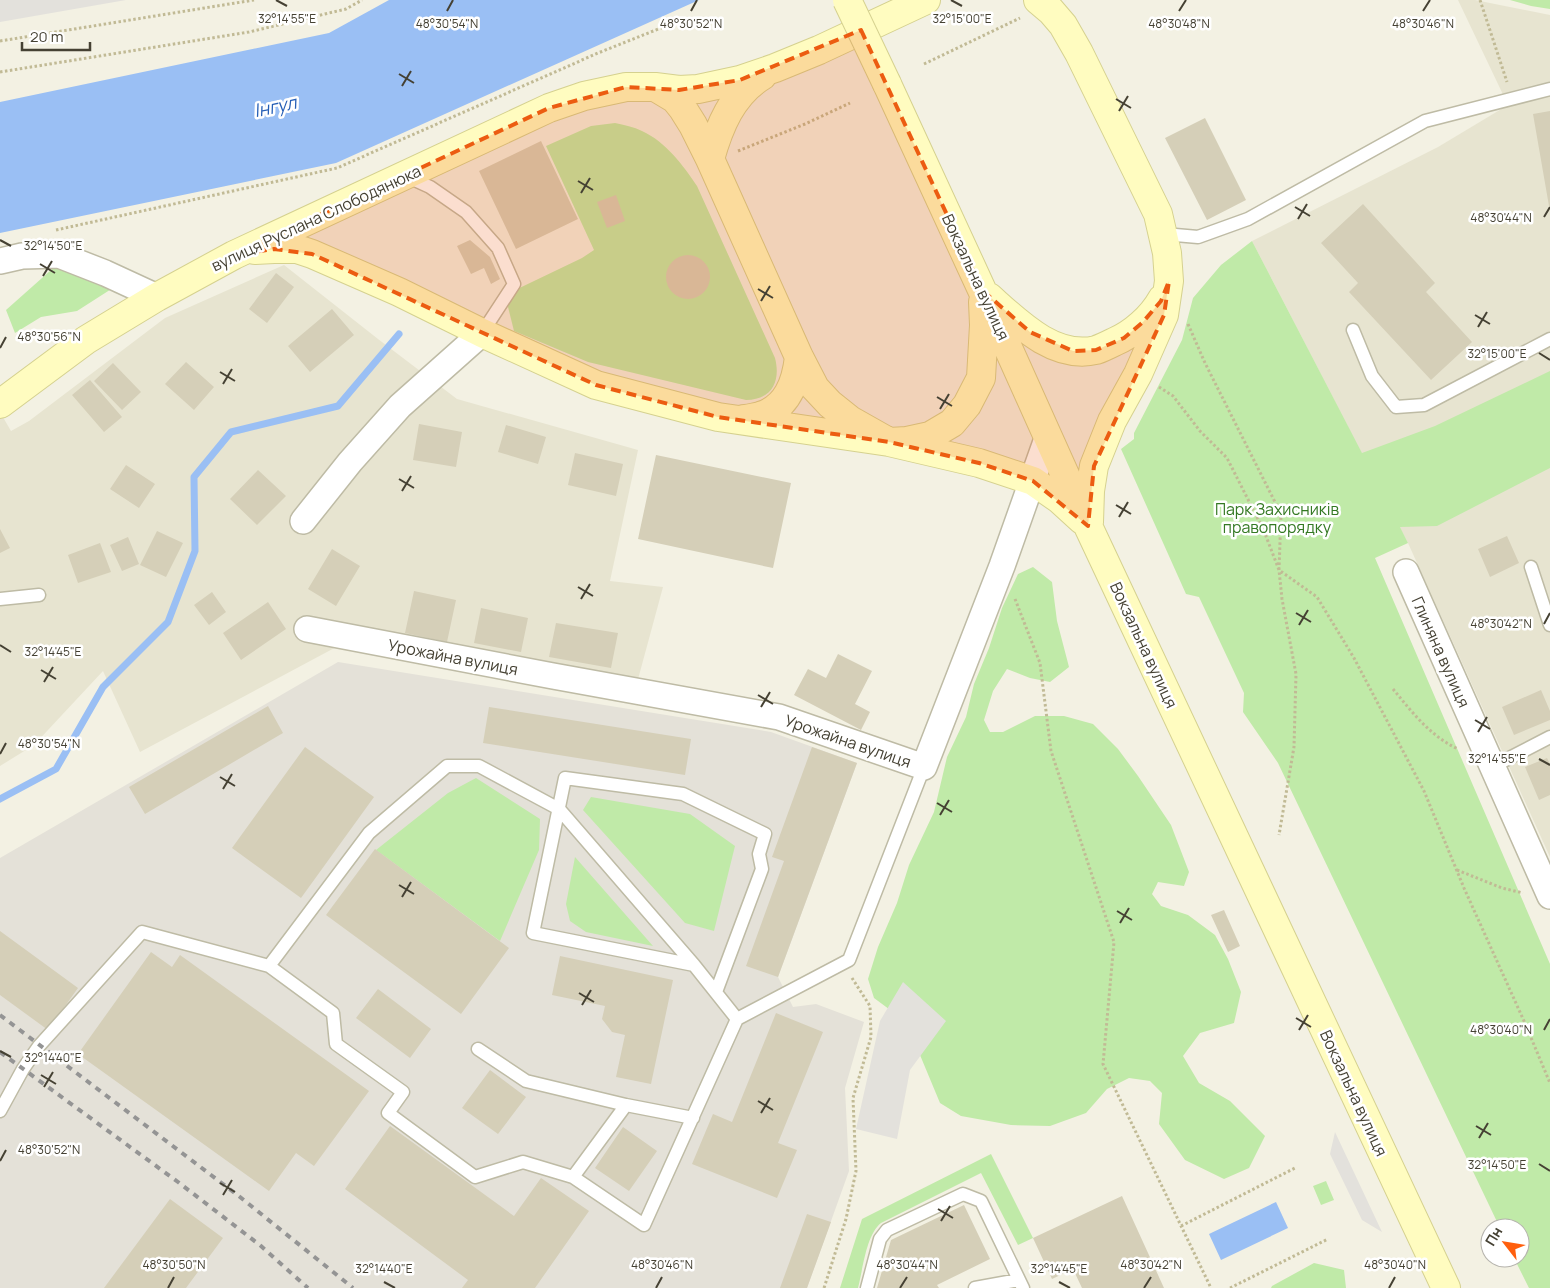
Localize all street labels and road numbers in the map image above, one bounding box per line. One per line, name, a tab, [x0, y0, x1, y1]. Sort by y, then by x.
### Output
street label: вулиця Руслана Слободянюка	[207, 160, 425, 276]
street label: Вокзальна вулиця	[937, 210, 1015, 344]
street label: Вокзальна вулиця	[1105, 578, 1183, 712]
street label: Глиняна вулиця	[1407, 593, 1475, 711]
street label: Урожайна вулиця	[386, 634, 520, 680]
street label: Урожайна вулиця	[782, 709, 914, 773]
street label: Вокзальна вулиця	[1315, 1026, 1393, 1160]

